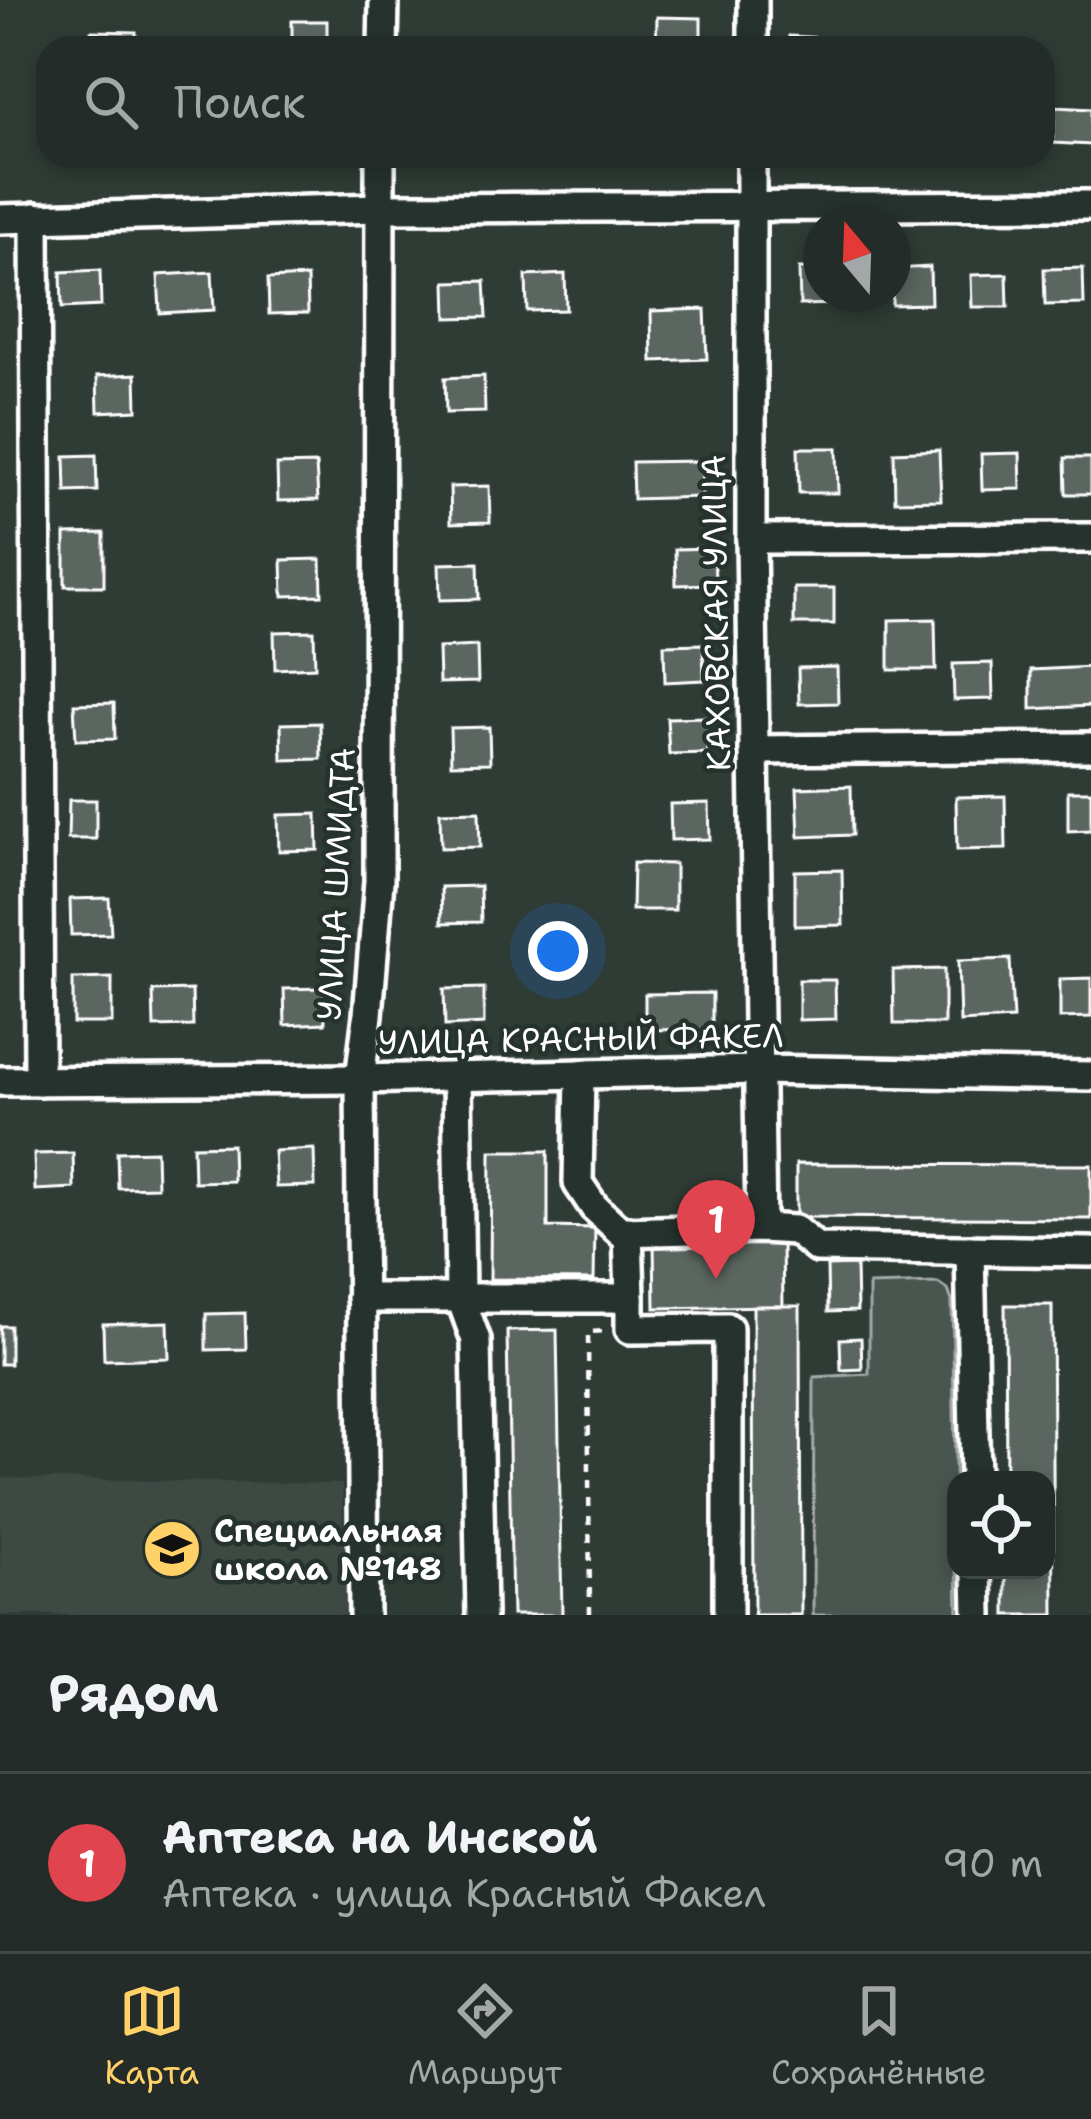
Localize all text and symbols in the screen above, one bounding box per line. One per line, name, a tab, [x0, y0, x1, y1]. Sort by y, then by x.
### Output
search box	[36, 36, 1055, 168]
icon: search	[78, 69, 144, 135]
text: Поиск	[174, 72, 305, 132]
north arrow	[803, 204, 911, 312]
street label: КАХОВСКАЯ УЛИЦА	[691, 454, 741, 772]
street label: УЛИЦА ШМИДТА	[306, 746, 366, 1022]
your location	[528, 921, 588, 981]
street label: УЛИЦА КРАСНЫЙ ФАКЕЛ	[377, 1013, 785, 1065]
pin: 1	[677, 1180, 755, 1279]
map controls	[947, 1471, 1055, 1579]
button: locate	[947, 1471, 1055, 1579]
place label: Специальная школа №148	[214, 1508, 443, 1591]
school or university icon: Специальная школа №148	[141, 1518, 203, 1580]
text: Рядом	[48, 1659, 219, 1727]
text: Аптека на Инской	[162, 1807, 598, 1867]
text: 1	[78, 1837, 96, 1889]
text: 90 m	[942, 1837, 1043, 1889]
text: Аптека · улица Красный Факел	[162, 1867, 766, 1919]
tab: Карта	[105, 1978, 199, 2095]
tab: Маршрут	[408, 1978, 562, 2095]
tab: Сохранённые	[771, 1978, 986, 2095]

